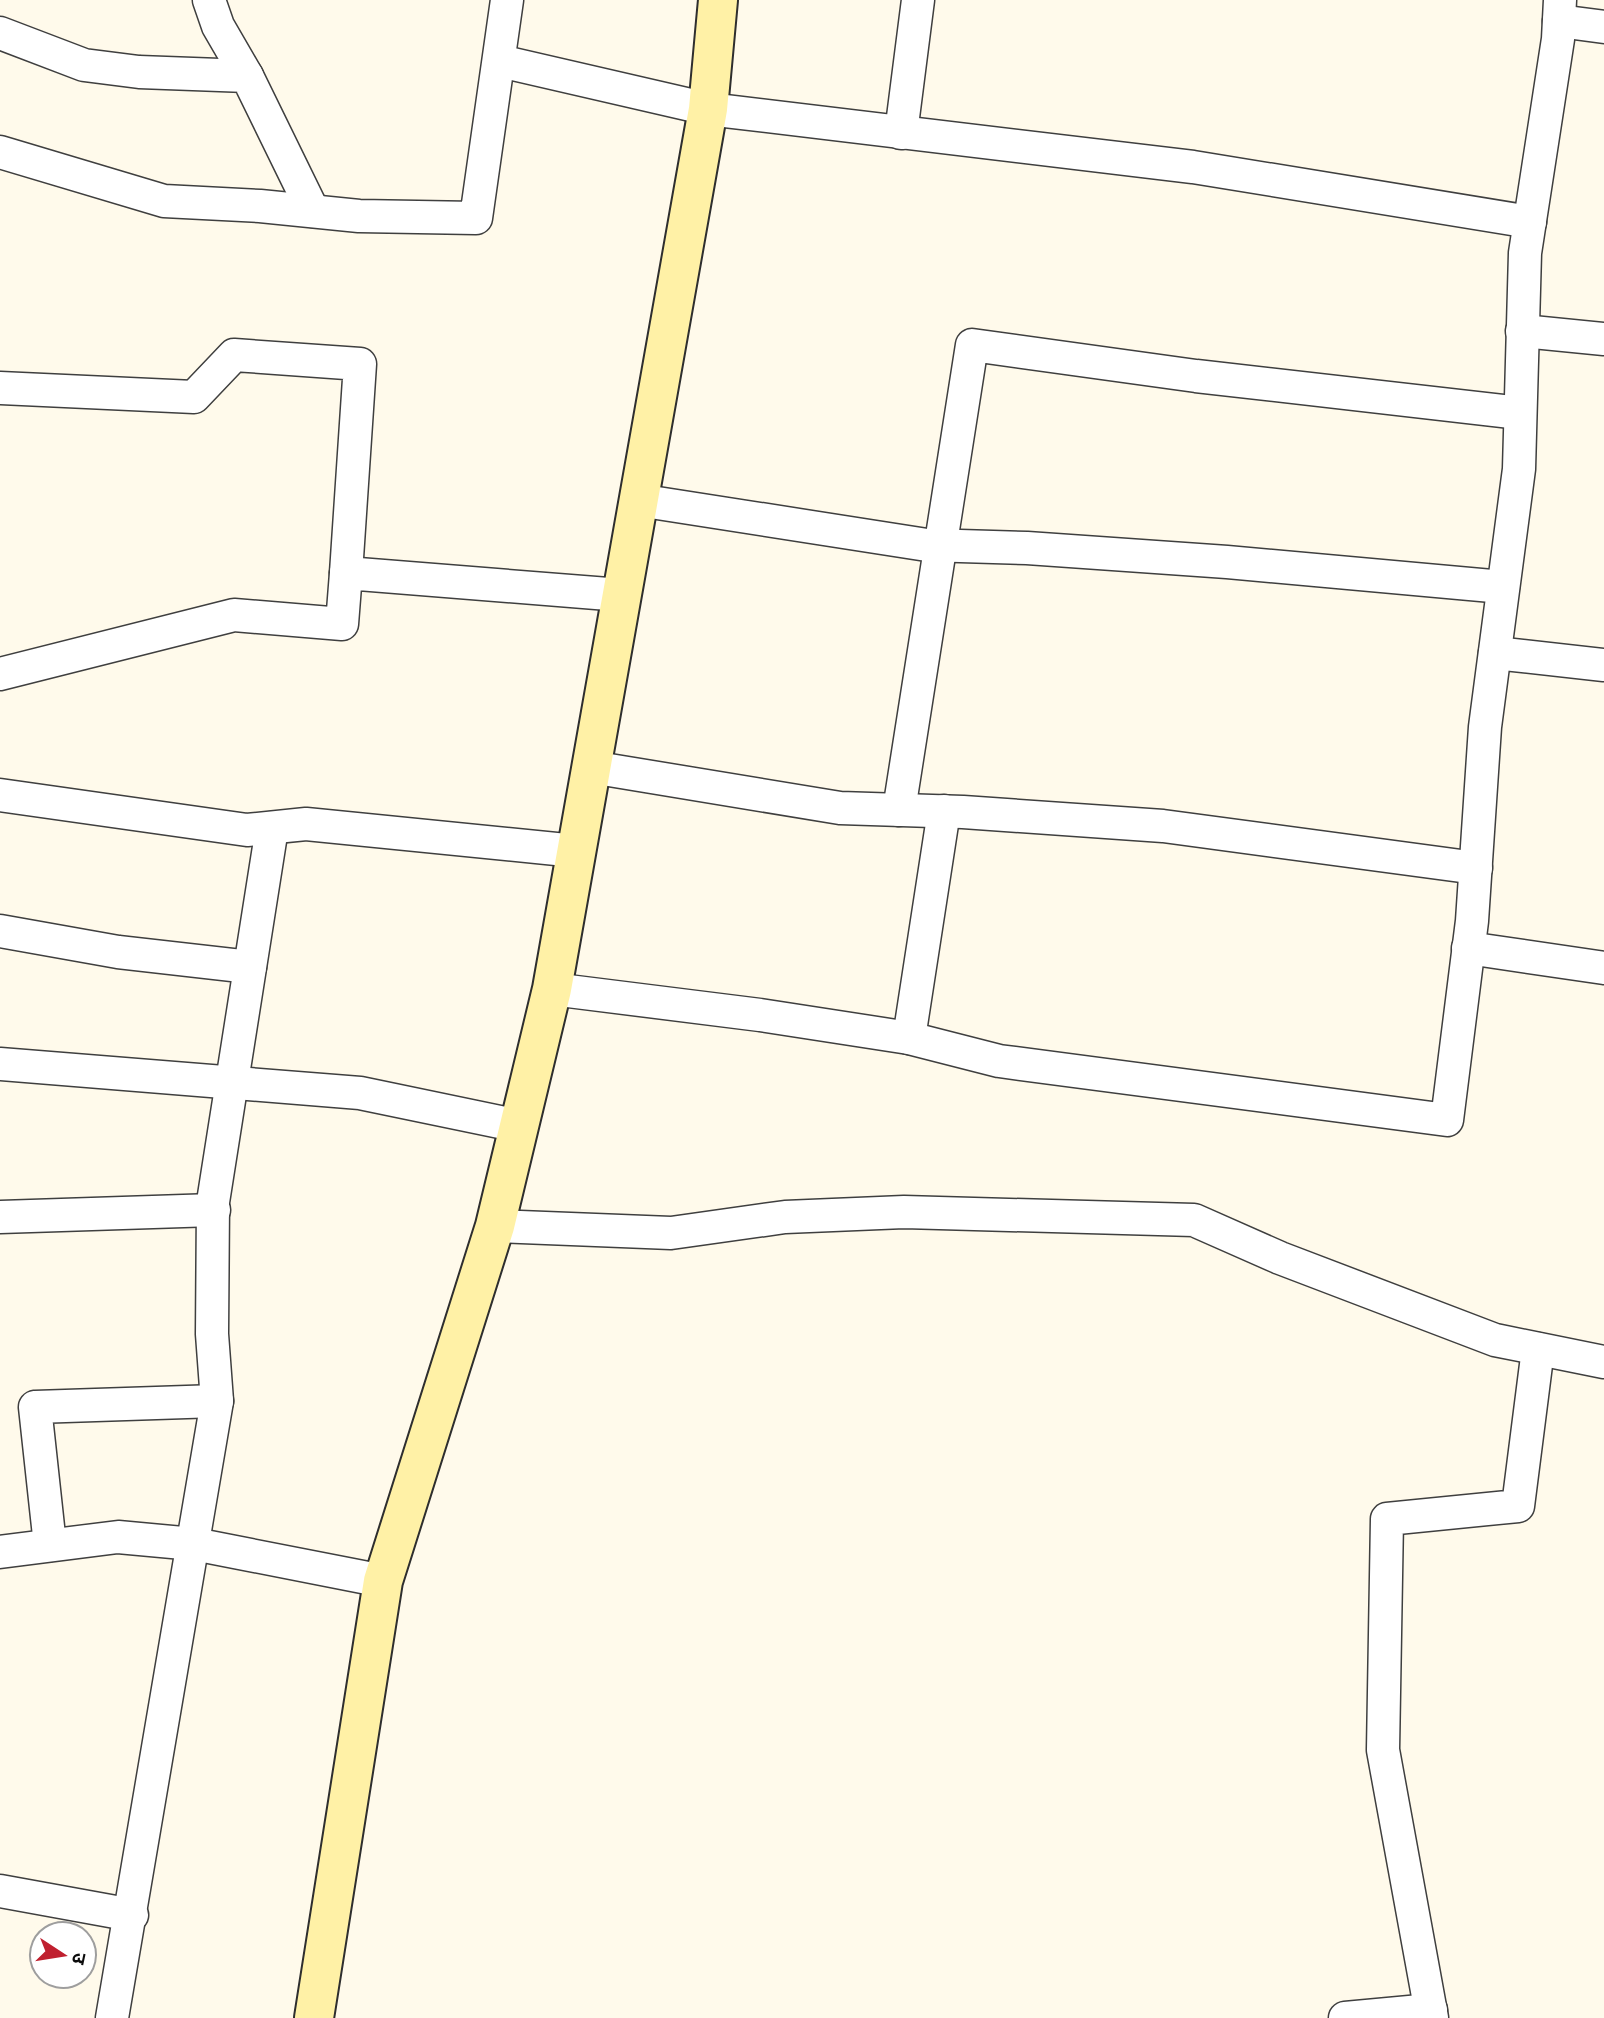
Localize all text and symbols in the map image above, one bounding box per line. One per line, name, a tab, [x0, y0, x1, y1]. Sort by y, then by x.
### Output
north arrow	[28, 1920, 98, 1990]
text: उ	[66, 1950, 94, 1968]

